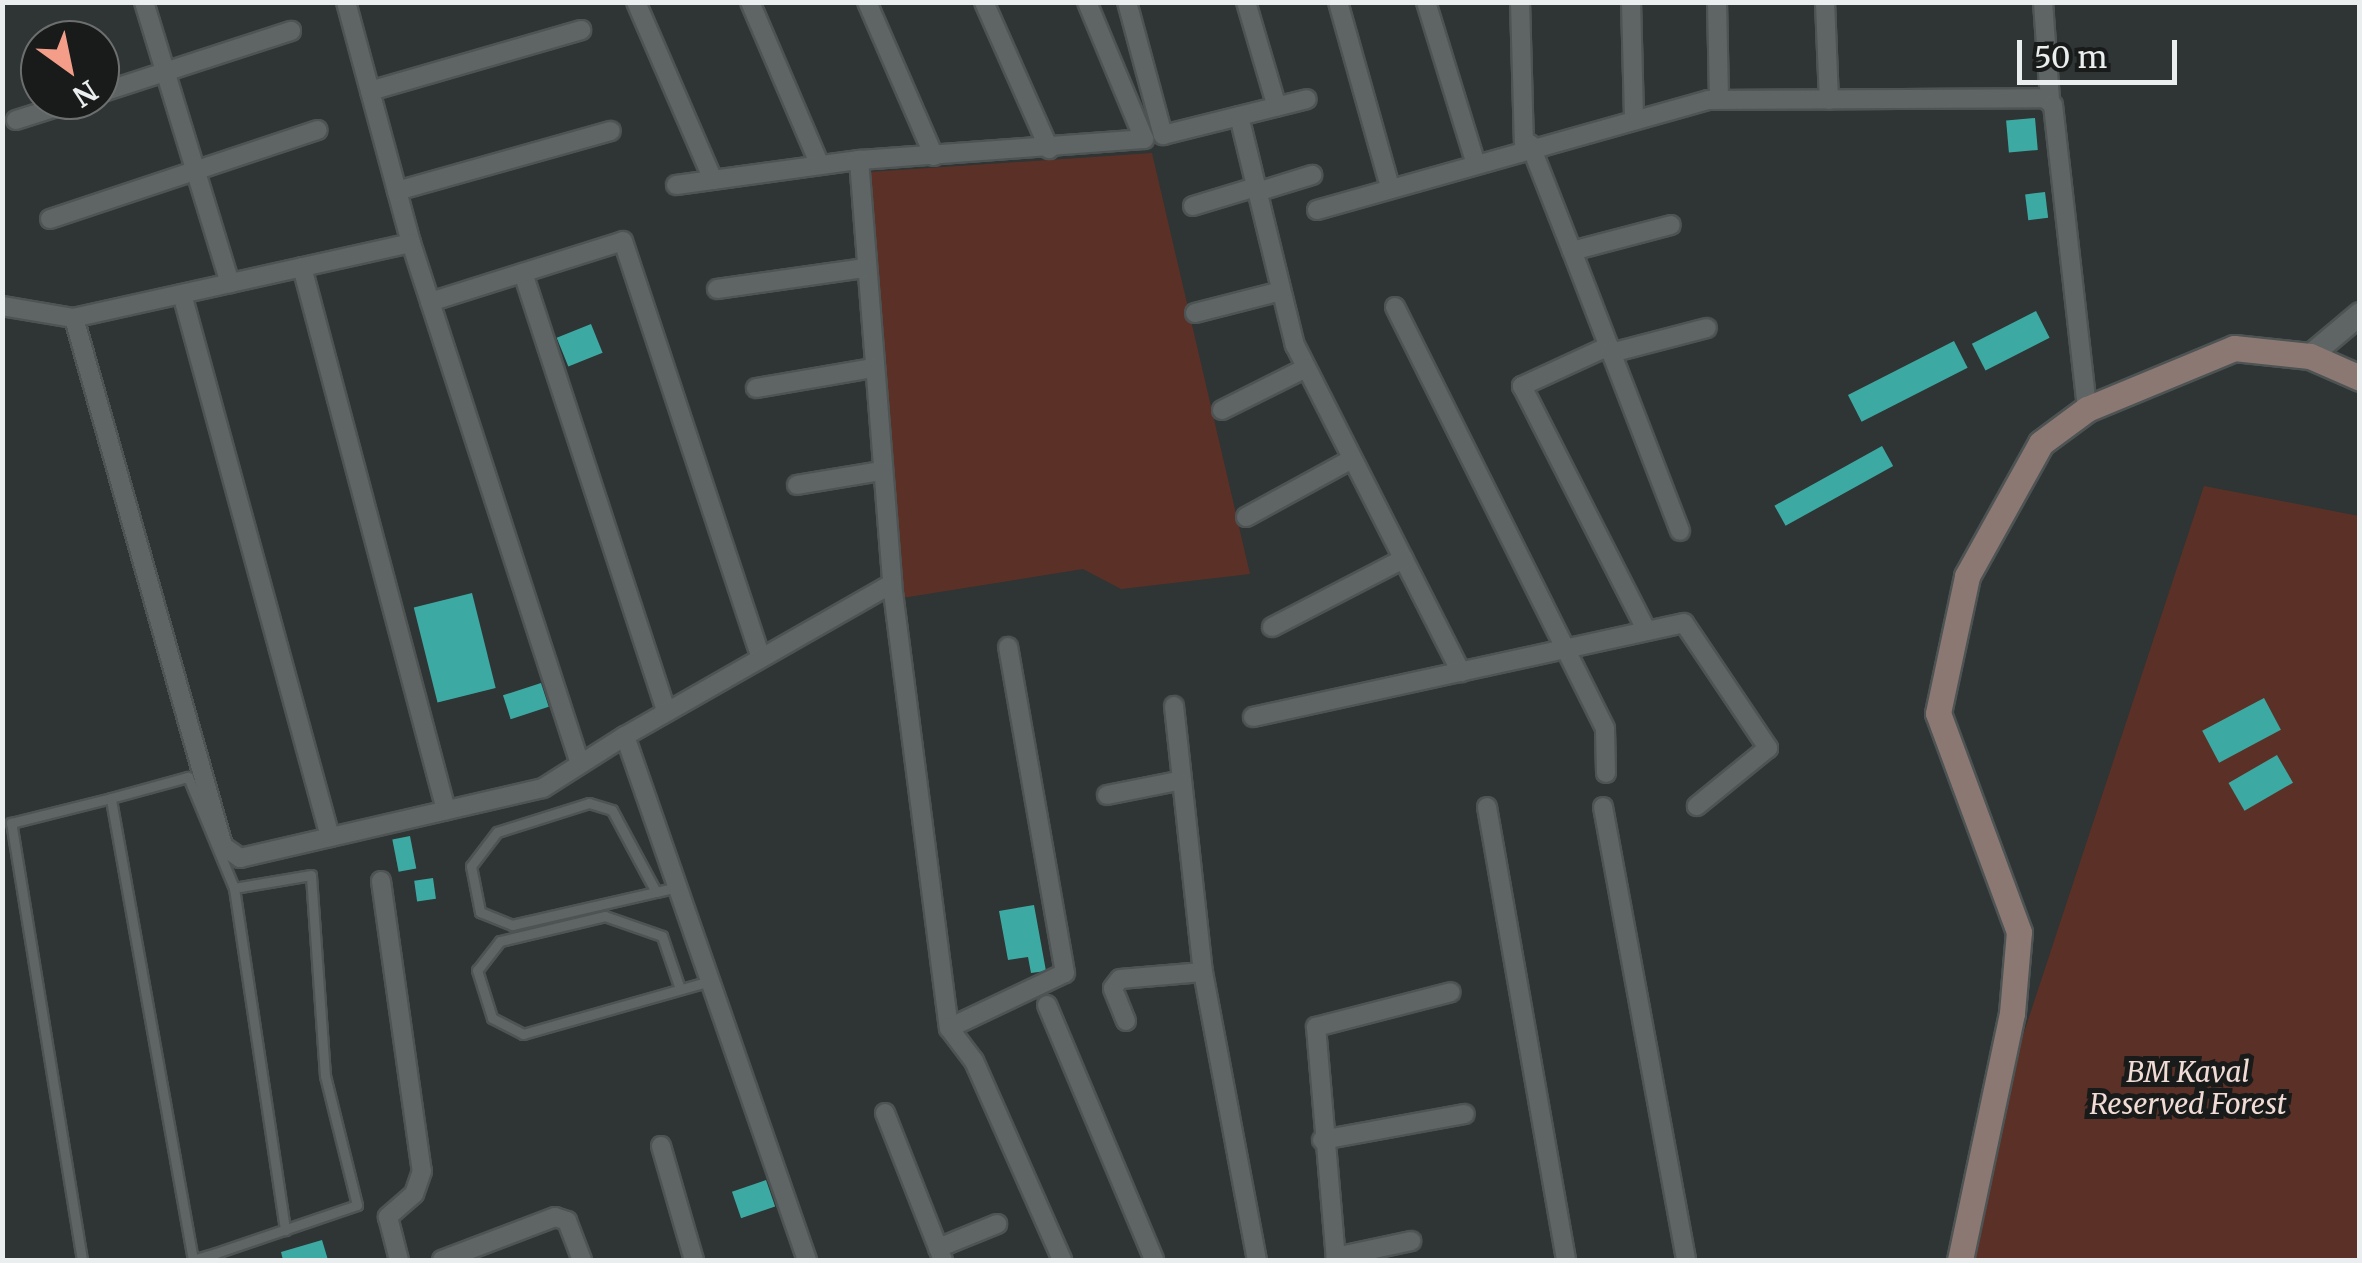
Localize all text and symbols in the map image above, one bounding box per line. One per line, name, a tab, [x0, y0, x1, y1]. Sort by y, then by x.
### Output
north arrow	[20, 20, 120, 120]
scale bar	[2022, 20, 2182, 82]
text: 50 m	[2034, 38, 2107, 76]
text: N	[66, 72, 104, 115]
park label: BM Kaval Reserved Forest	[2089, 1055, 2287, 1121]

